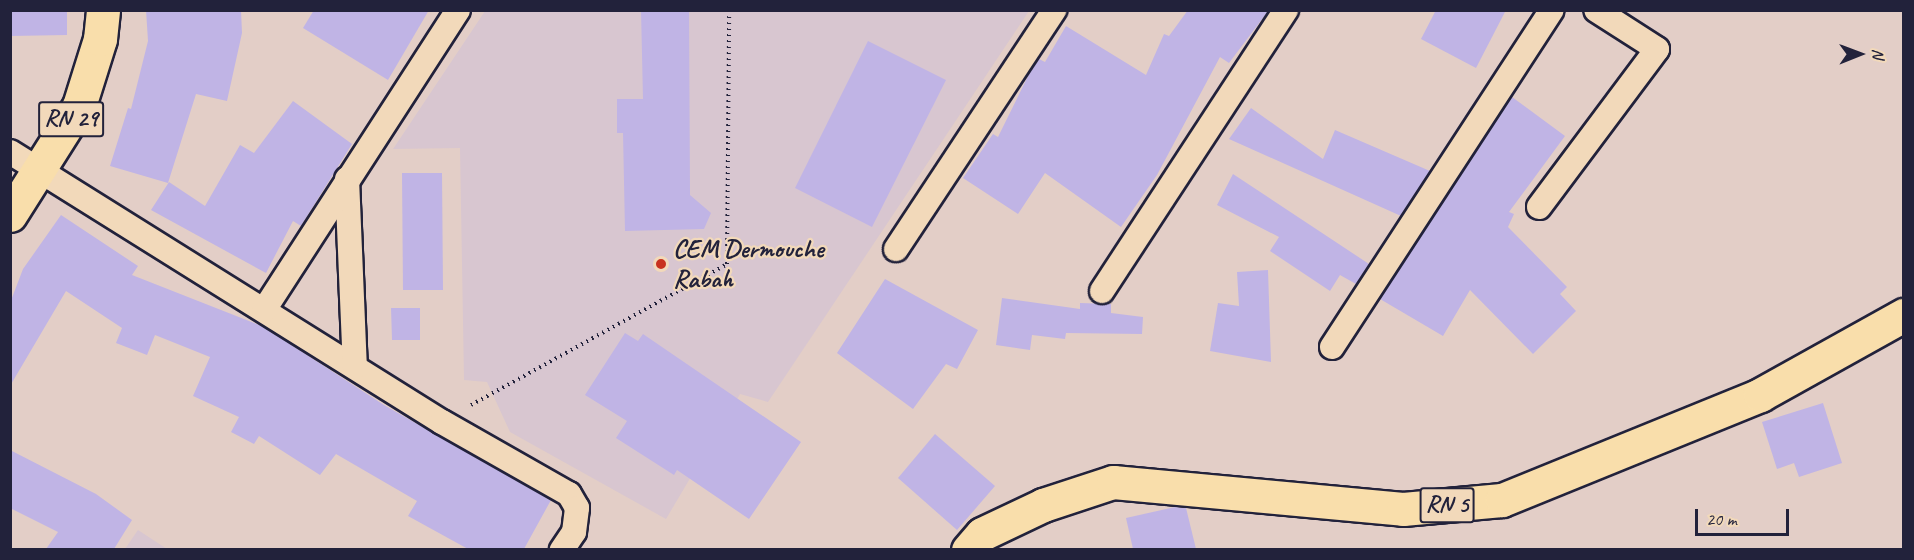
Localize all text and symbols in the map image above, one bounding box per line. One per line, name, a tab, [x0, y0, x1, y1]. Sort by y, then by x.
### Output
north arrow	[1830, 24, 1890, 84]
text: N	[1868, 49, 1888, 59]
road number: RN 29	[38, 98, 104, 140]
place label: CEM Dermouche Rabah	[673, 233, 824, 294]
marker: CEM Dermouche Rabah	[654, 257, 668, 271]
road number: RN 5	[1418, 484, 1476, 526]
scale bar	[1698, 497, 1792, 535]
text: 20 m	[1706, 508, 1737, 530]

